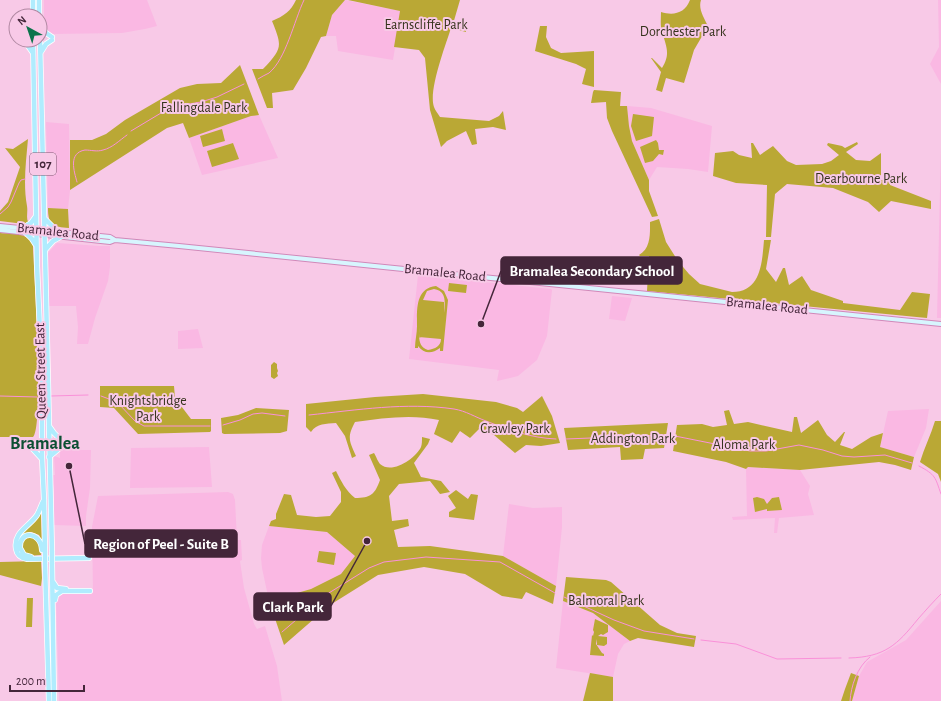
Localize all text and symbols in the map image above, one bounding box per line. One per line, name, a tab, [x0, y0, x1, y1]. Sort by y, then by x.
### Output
north arrow	[8, 8, 48, 48]
text: N	[15, 14, 28, 27]
park label: Earnscliffe Park	[384, 18, 468, 32]
park label: Dorchester Park	[640, 25, 727, 39]
park label: Fallingdale Park	[161, 101, 248, 115]
road number: 107	[30, 153, 56, 175]
park label: Dearbourne Park	[815, 172, 908, 186]
street label: Bramalea Road	[16, 221, 100, 243]
callout: Bramalea Secondary School	[501, 257, 682, 284]
street label: Bramalea Road	[403, 262, 487, 284]
text: Bramalea Secondary School	[510, 264, 674, 279]
street label: Bramalea Road	[725, 295, 809, 317]
street label: Queen Street East	[33, 322, 49, 419]
park label: Knightsbridge Park	[109, 394, 187, 424]
park label: Crawley Park	[480, 422, 550, 436]
park label: Addington Park	[591, 432, 676, 446]
district label: Bramalea	[10, 435, 80, 453]
park label: Aloma Park	[713, 438, 776, 452]
callout: Region of Peel - Suite B	[85, 530, 237, 557]
text: Region of Peel - Suite B	[93, 537, 229, 552]
callout: Clark Park	[254, 593, 331, 620]
park label: Balmoral Park	[568, 594, 645, 608]
text: Clark Park	[262, 600, 324, 615]
scale bar	[10, 667, 84, 693]
text: 200 m	[16, 675, 46, 687]

